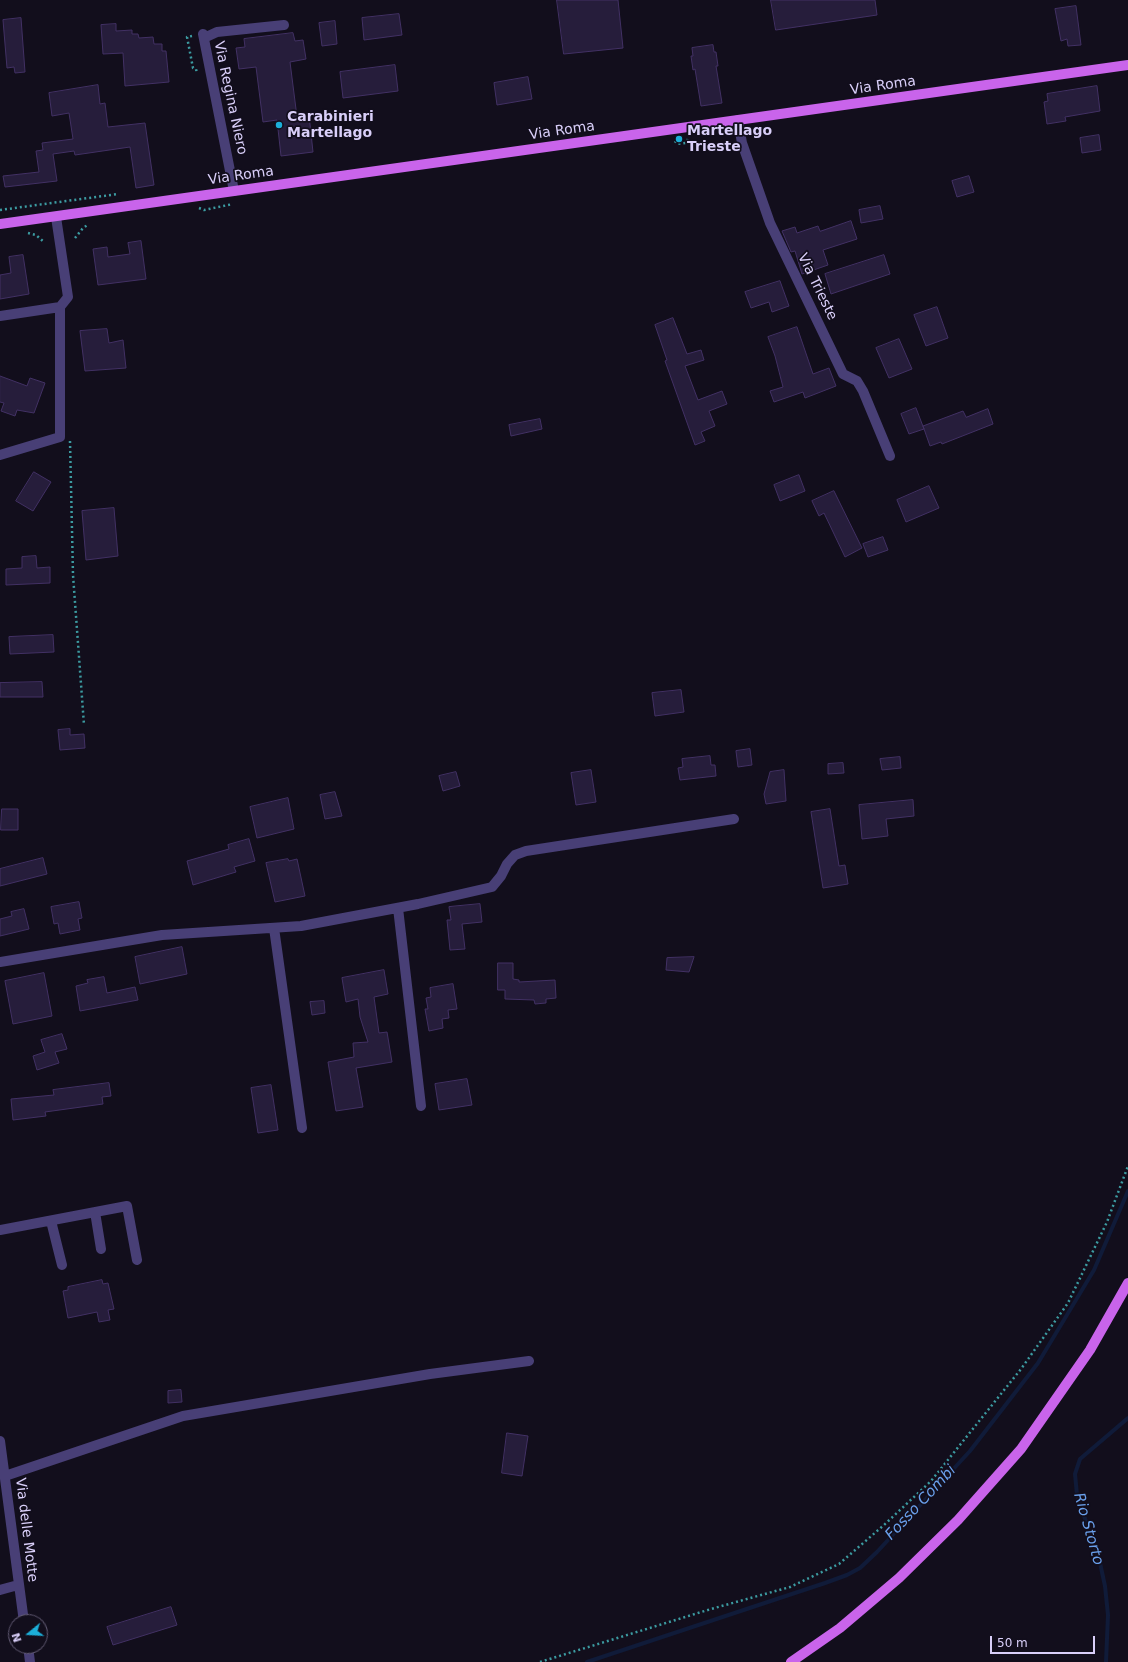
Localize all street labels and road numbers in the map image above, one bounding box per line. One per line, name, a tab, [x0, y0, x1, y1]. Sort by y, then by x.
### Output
street label: Via Regina Niero	[210, 40, 250, 156]
street label: Via Roma	[849, 73, 917, 99]
street label: Via Roma	[528, 118, 596, 144]
street label: Via Roma	[207, 163, 275, 189]
street label: Via Trieste	[794, 251, 840, 323]
street label: Via delle Motte	[11, 1477, 41, 1583]

